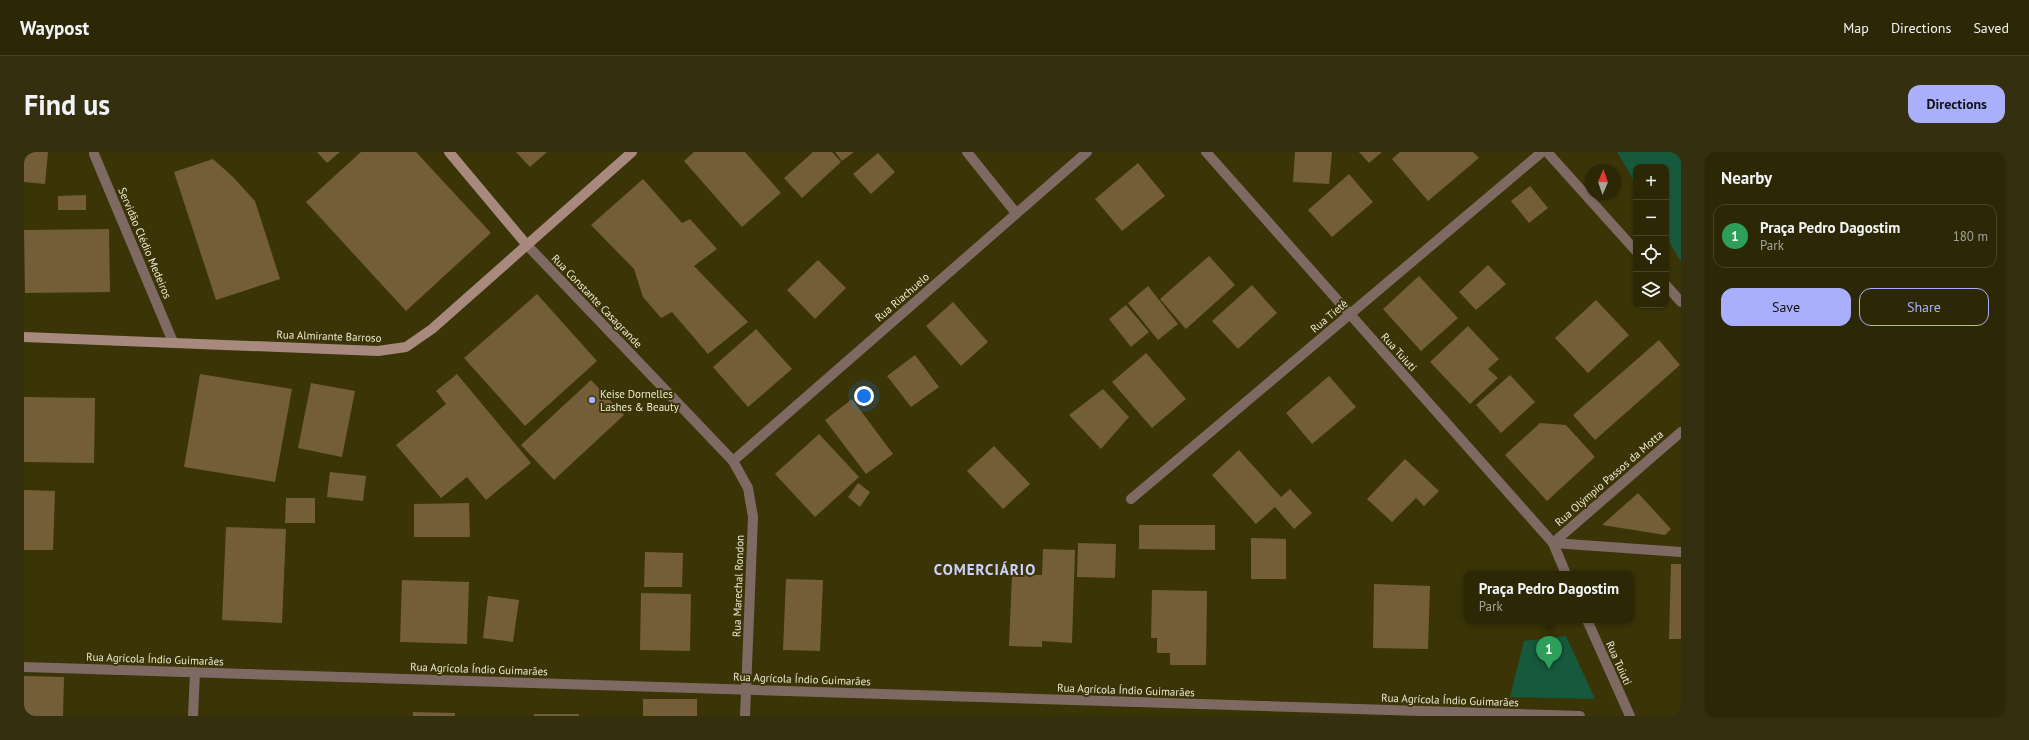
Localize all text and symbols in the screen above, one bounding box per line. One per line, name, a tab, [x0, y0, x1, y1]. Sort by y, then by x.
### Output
text: Waypost	[20, 16, 89, 40]
text: Map	[1843, 19, 1869, 37]
text: Directions	[1891, 19, 1951, 37]
text: Saved	[1973, 19, 2009, 37]
button: Directions	[1908, 85, 2005, 123]
text: Find us	[24, 86, 110, 123]
north arrow	[1585, 164, 1621, 200]
map controls	[1633, 164, 1669, 308]
button: +	[1633, 164, 1669, 200]
text: Nearby	[1721, 167, 1772, 189]
street label: Servidão Clédio Medeiros	[115, 185, 175, 301]
button: −	[1633, 200, 1669, 236]
text: Praça Pedro Dagostim	[1760, 218, 1900, 237]
text: 1	[1731, 228, 1739, 245]
text: 180 m	[1953, 228, 1988, 245]
button: locate	[1633, 236, 1669, 272]
text: Park	[1760, 237, 1784, 254]
street label: Rua Constante Casagrande	[549, 251, 646, 351]
street label: Rua Riachuelo	[872, 270, 932, 324]
button: layers	[1633, 272, 1669, 308]
button: Save	[1721, 288, 1851, 326]
button: Share	[1859, 288, 1989, 326]
street label: Rua Tietê	[1308, 296, 1351, 336]
street label: Rua Almirante Barroso	[276, 327, 382, 345]
street label: Rua Tuiuti	[1378, 330, 1420, 374]
your location	[854, 386, 874, 406]
place label: Keise Dornelles Lashes & Beauty	[600, 387, 680, 414]
marker: Keise Dornelles Lashes & Beauty	[587, 395, 597, 405]
street label: Rua Olýmpio Passos da Motta	[1552, 427, 1666, 529]
street label: Rua Marechal Rondon	[729, 535, 747, 637]
district label: COMERCIÁRIO	[934, 560, 1036, 579]
popup	[1464, 571, 1634, 623]
text: Praça Pedro Dagostim	[1479, 579, 1619, 598]
text: Park	[1479, 598, 1503, 615]
pin: 1	[1536, 636, 1562, 669]
street label: Rua Tuiuti	[1603, 639, 1635, 687]
street label: Rua Agrícola Índio Guimarães	[86, 650, 224, 668]
street label: Rua Agrícola Índio Guimarães	[410, 660, 548, 678]
street label: Rua Agrícola Índio Guimarães	[733, 670, 871, 688]
street label: Rua Agrícola Índio Guimarães	[1057, 681, 1195, 699]
street label: Rua Agrícola Índio Guimarães	[1381, 691, 1519, 709]

